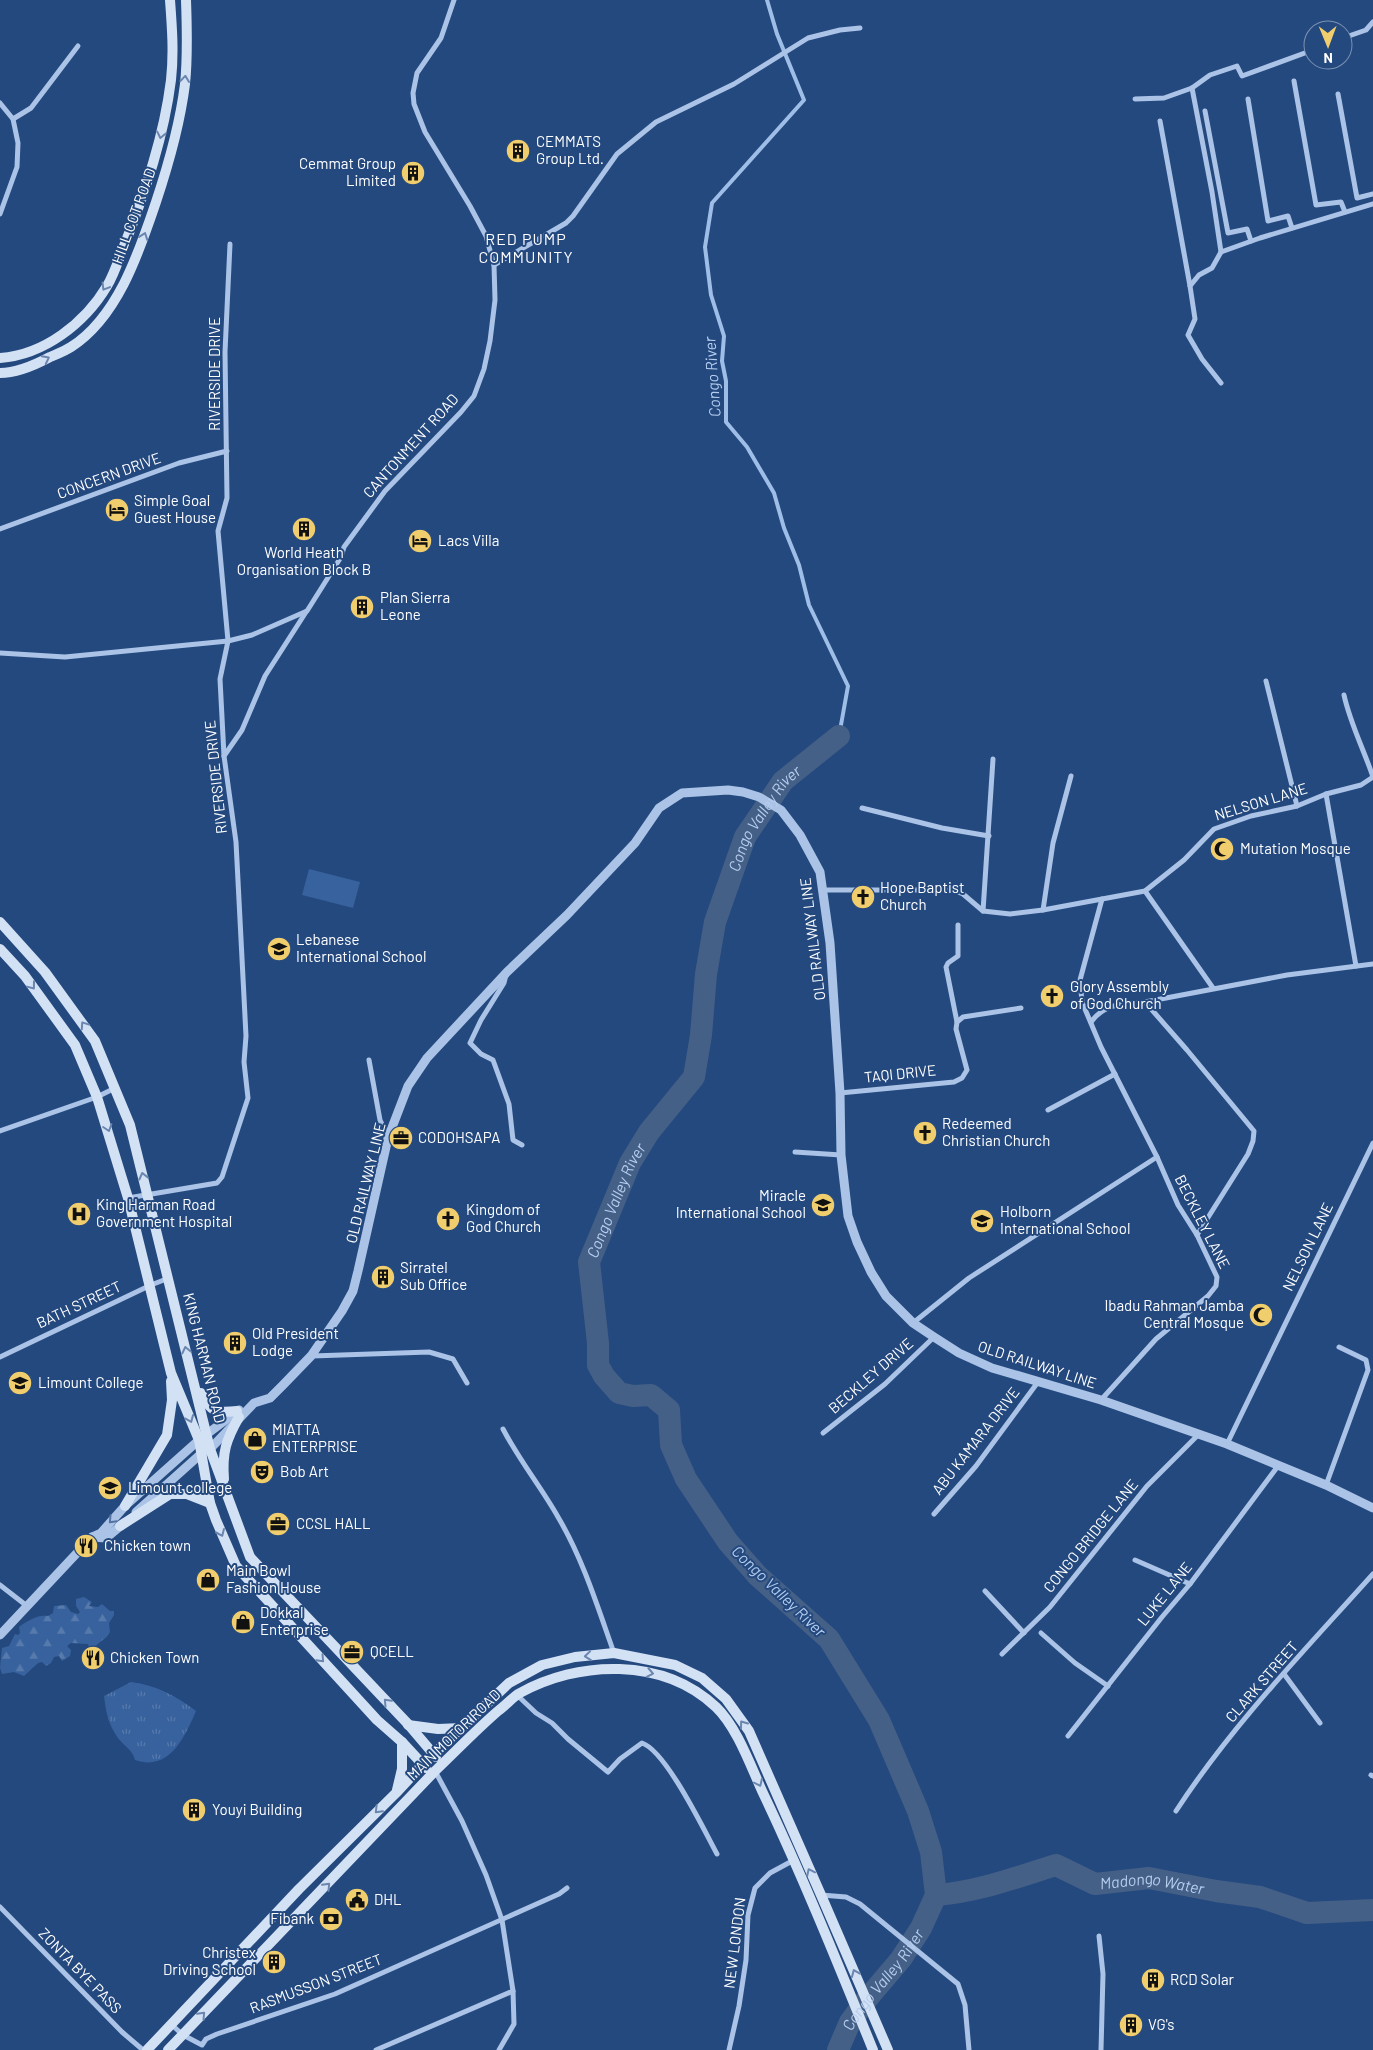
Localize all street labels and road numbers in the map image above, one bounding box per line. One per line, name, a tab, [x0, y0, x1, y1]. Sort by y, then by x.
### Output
street label: HILL COT ROAD	[107, 165, 159, 266]
street label: RIVERSIDE DRIVE	[205, 317, 223, 431]
street label: CANTONMENT ROAD	[359, 390, 462, 501]
street label: CONCERN DRIVE	[54, 448, 163, 502]
street label: RIVERSIDE DRIVE	[200, 719, 230, 835]
street label: NELSON LANE	[1212, 778, 1309, 824]
street label: OLD RAILWAY LINE	[796, 877, 828, 1002]
street label: TAQI DRIVE	[863, 1060, 937, 1086]
street label: OLD RAILWAY LINE	[341, 1121, 389, 1245]
street label: BECKLEY LANE	[1171, 1172, 1234, 1272]
street label: NELSON LANE	[1278, 1199, 1336, 1294]
street label: BATH STREET	[33, 1277, 124, 1332]
street label: KING HARMAN ROAD	[180, 1291, 230, 1425]
street label: BECKLEY DRIVE	[824, 1334, 916, 1417]
street label: OLD RAILWAY LINE	[976, 1336, 1099, 1392]
street label: ABU KAMARA DRIVE	[928, 1383, 1023, 1498]
street label: CONGO BRIDGE LANE	[1039, 1475, 1141, 1596]
street label: LUKE LANE	[1133, 1558, 1195, 1629]
street label: CLARK STREET	[1221, 1637, 1301, 1726]
street label: MAIN MOTOR ROAD	[403, 1685, 504, 1783]
street label: NEW LONDON	[719, 1896, 749, 1990]
street label: ZONTA BYE PASS	[35, 1924, 126, 2017]
street label: RASMUSSON STREET	[247, 1950, 384, 2017]

